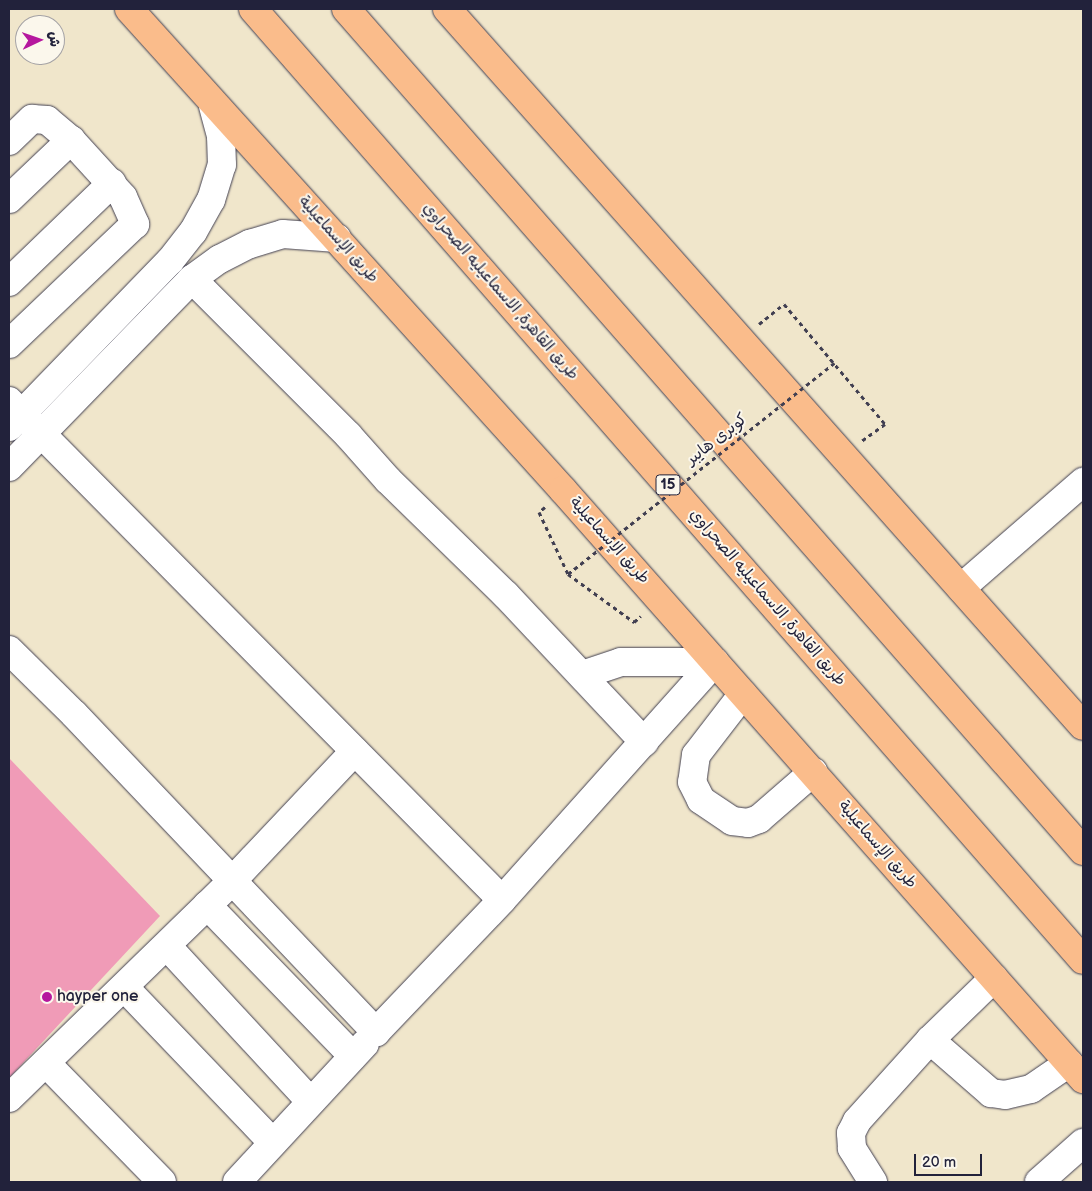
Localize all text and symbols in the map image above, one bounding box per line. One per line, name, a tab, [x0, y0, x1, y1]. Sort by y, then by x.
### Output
north arrow	[15, 15, 65, 65]
text: ش	[46, 31, 63, 47]
street label: طريق الإسماعيلية	[294, 193, 382, 287]
street label: طريق القاهرة, الاسماعيليه الصحراوي	[418, 199, 582, 385]
street label: كوبرى هايبر	[682, 410, 752, 470]
road number: 15	[656, 472, 680, 498]
street label: طريق الإسماعيلية	[565, 494, 653, 588]
street label: طريق القاهرة, الاسماعيليه الصحراوي	[685, 505, 849, 691]
street label: طريق الإسماعيلية	[834, 797, 920, 893]
place label: hayper one	[57, 987, 139, 1007]
marker: hayper one	[41, 991, 53, 1003]
scale bar	[917, 1144, 984, 1176]
text: 20 m	[922, 1153, 956, 1172]

